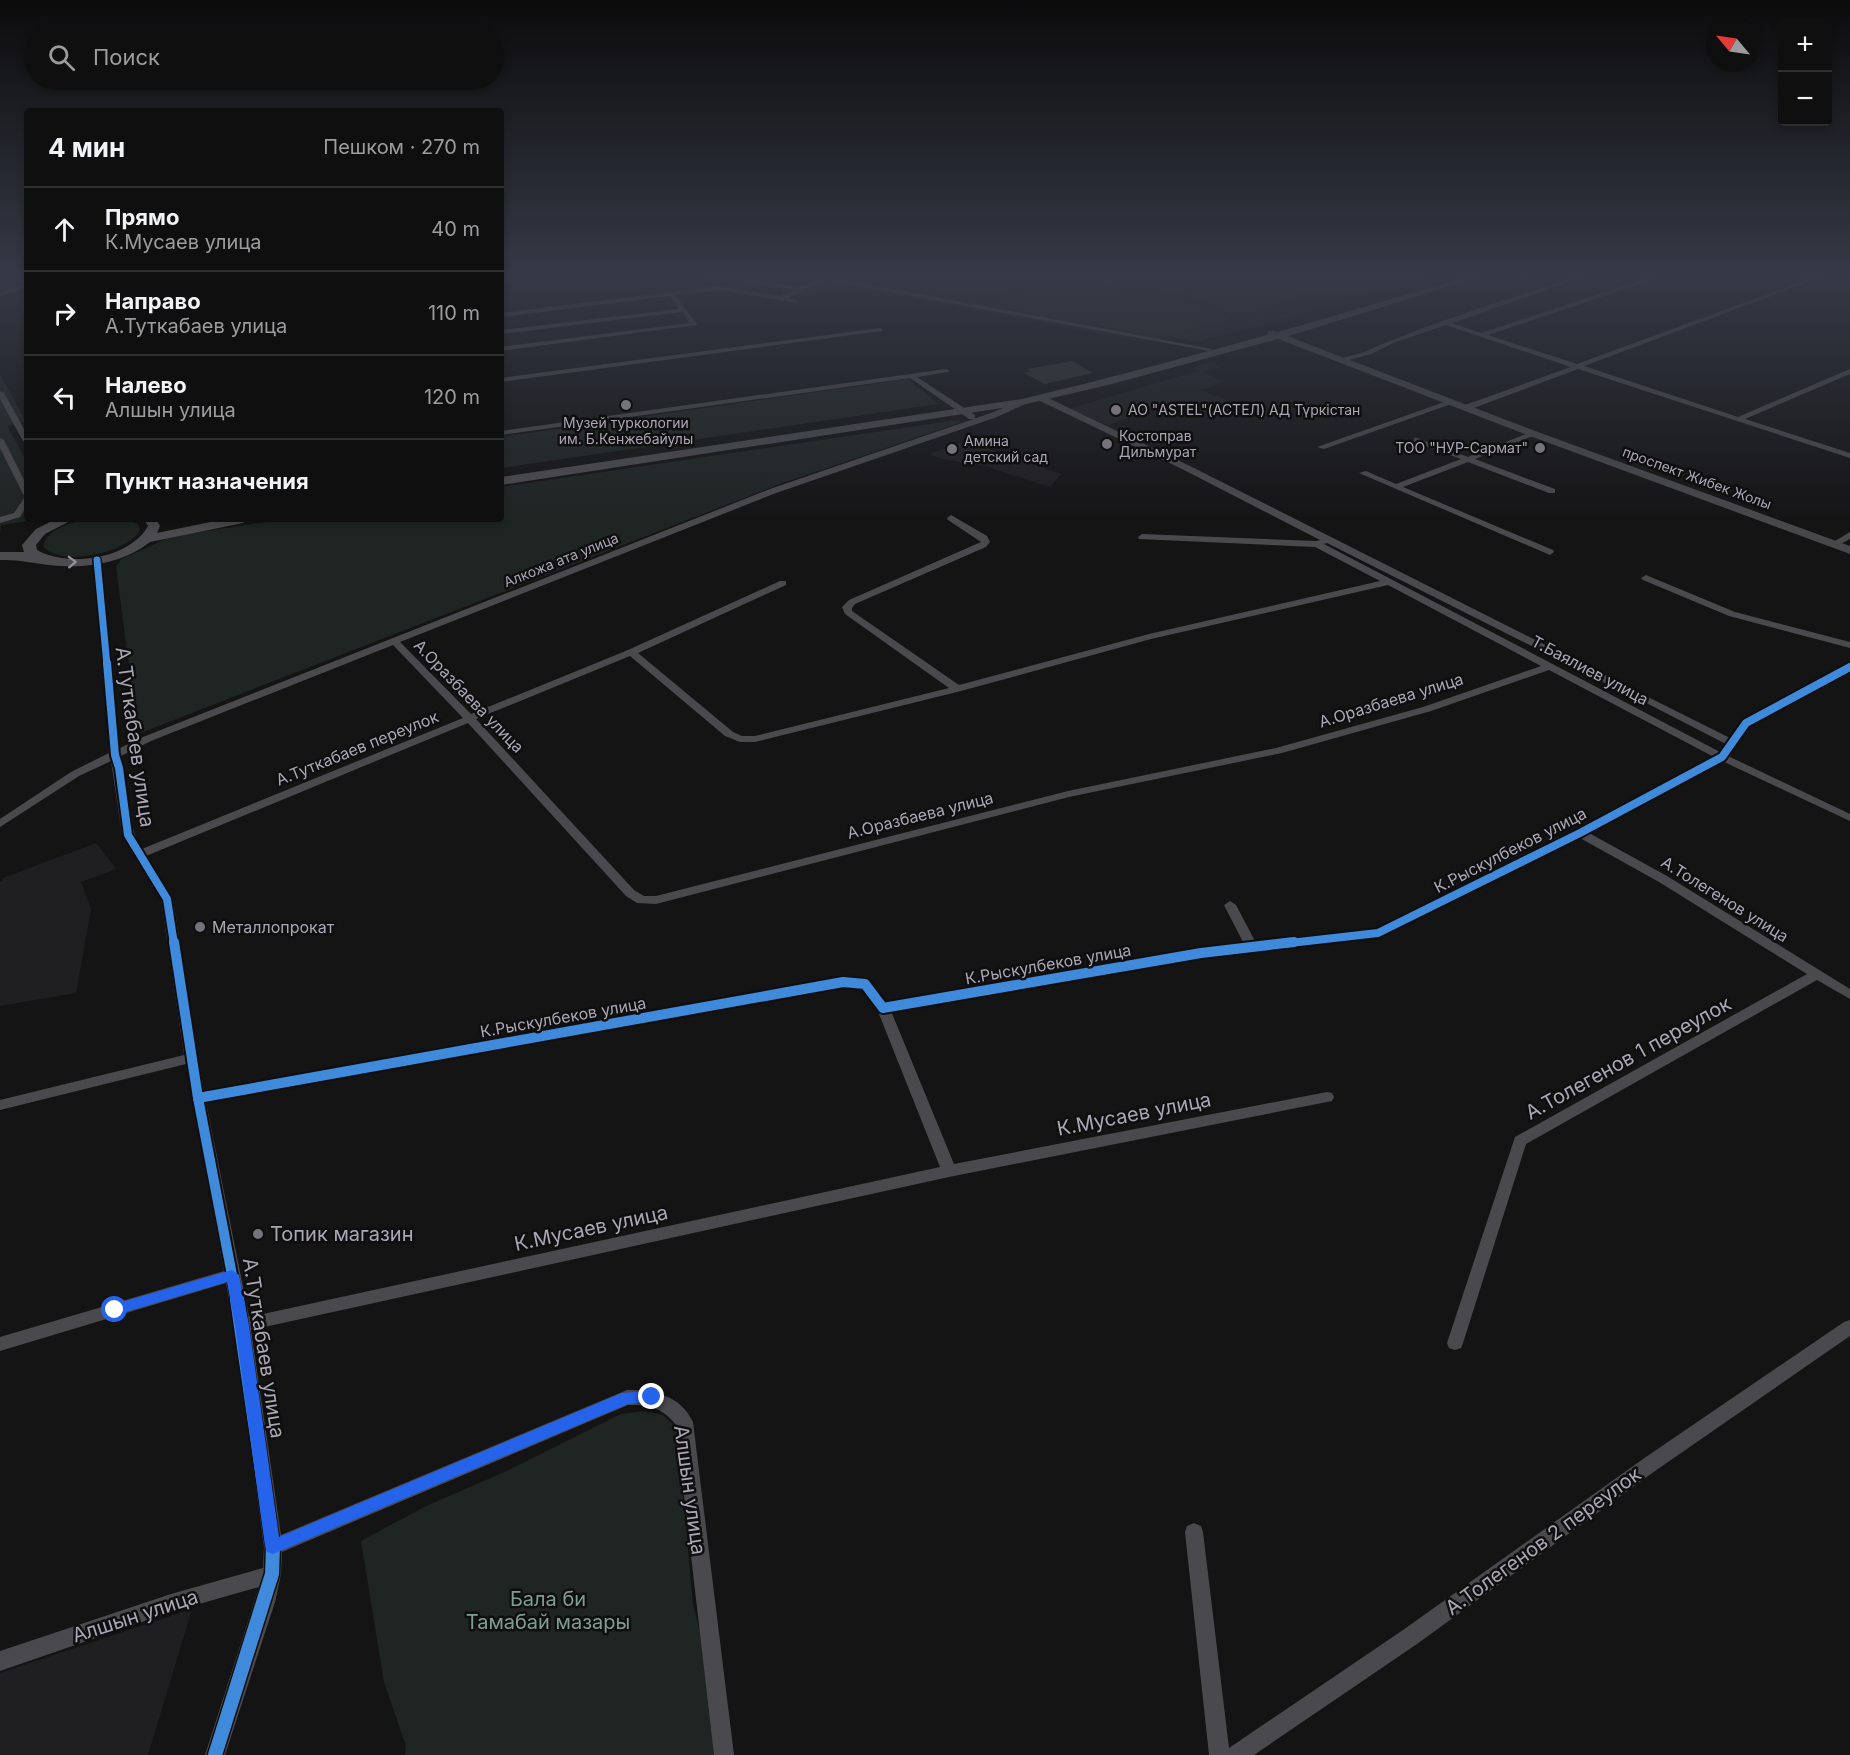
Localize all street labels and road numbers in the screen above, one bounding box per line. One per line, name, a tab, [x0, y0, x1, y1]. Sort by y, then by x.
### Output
street label: проспект Жибек Жолы	[1620, 443, 1774, 512]
street label: Алкожа ата улица	[501, 529, 621, 590]
street label: Т.Баялиев улица	[1528, 631, 1652, 709]
street label: А.Оразбаева улица	[410, 635, 528, 757]
street label: А.Туткабаев улица	[110, 645, 160, 829]
street label: А.Оразбаева улица	[1316, 669, 1466, 731]
street label: А.Туткабаев переулок	[273, 706, 442, 790]
street label: А.Оразбаева улица	[845, 787, 995, 843]
street label: К.Рыскулбеков улица	[1430, 803, 1590, 897]
street label: А.Толегенов улица	[1658, 852, 1792, 946]
street label: К.Рыскулбеков улица	[963, 940, 1133, 988]
street label: А.Толегенов 1 переулок	[1521, 991, 1735, 1125]
street label: К.Рыскулбеков улица	[478, 993, 648, 1041]
street label: К.Мусаев улица	[1055, 1087, 1213, 1141]
street label: К.Мусаев улица	[512, 1200, 670, 1256]
street label: А.Туткабаев улица	[238, 1256, 290, 1440]
street label: Алшын улица	[669, 1424, 711, 1556]
street label: А.Толегенов 2 переулок	[1441, 1462, 1645, 1620]
street label: Алшын улица	[69, 1584, 201, 1648]

